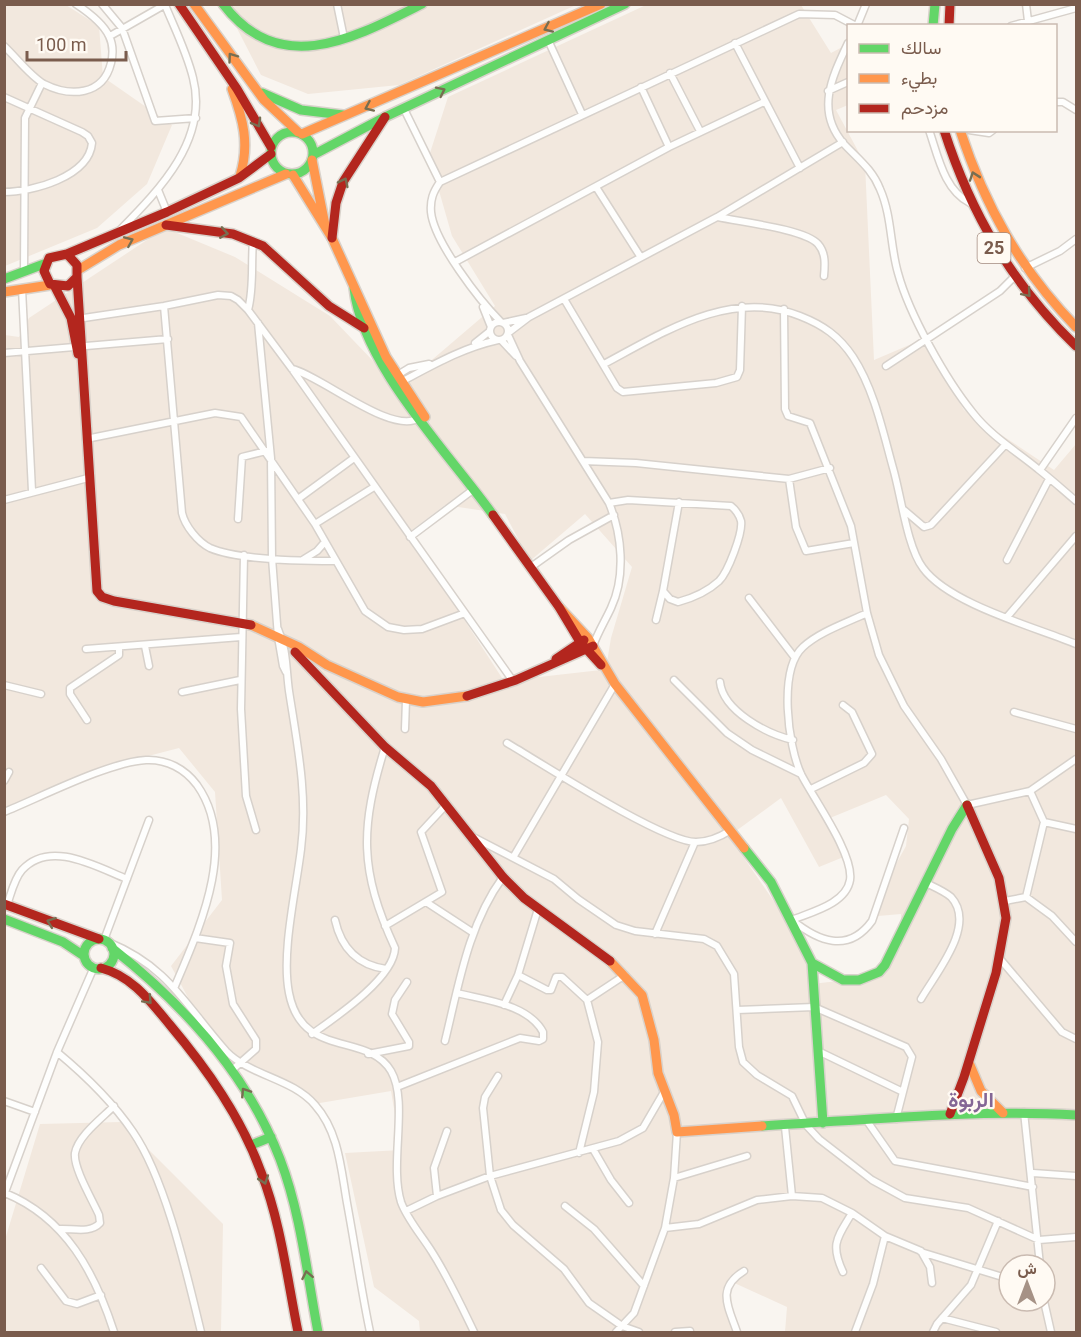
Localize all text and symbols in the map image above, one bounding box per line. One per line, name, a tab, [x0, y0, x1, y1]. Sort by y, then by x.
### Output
one-way arrow	[543, 21, 554, 33]
scale bar	[27, 24, 126, 62]
legend	[847, 24, 1057, 132]
text: 100 m	[36, 34, 87, 55]
text: سالك	[901, 37, 941, 58]
one-way arrow	[228, 52, 239, 63]
text: بطيء	[901, 67, 937, 93]
one-way arrow	[434, 87, 445, 99]
text: مزدحم	[901, 97, 948, 120]
one-way arrow	[365, 99, 376, 111]
one-way arrow	[250, 117, 262, 127]
one-way arrow	[969, 171, 982, 182]
one-way arrow	[337, 177, 348, 188]
one-way arrow	[219, 226, 228, 238]
road number: 25	[978, 233, 1010, 263]
one-way arrow	[122, 236, 133, 248]
one-way arrow	[1019, 287, 1030, 298]
one-way arrow	[47, 917, 58, 929]
one-way arrow	[141, 993, 152, 1003]
one-way arrow	[241, 1088, 252, 1099]
district label: الربوة	[948, 1088, 994, 1113]
one-way arrow	[257, 1174, 270, 1185]
north arrow	[997, 1253, 1057, 1313]
text: ش	[1017, 1259, 1037, 1278]
one-way arrow	[301, 1270, 314, 1280]

